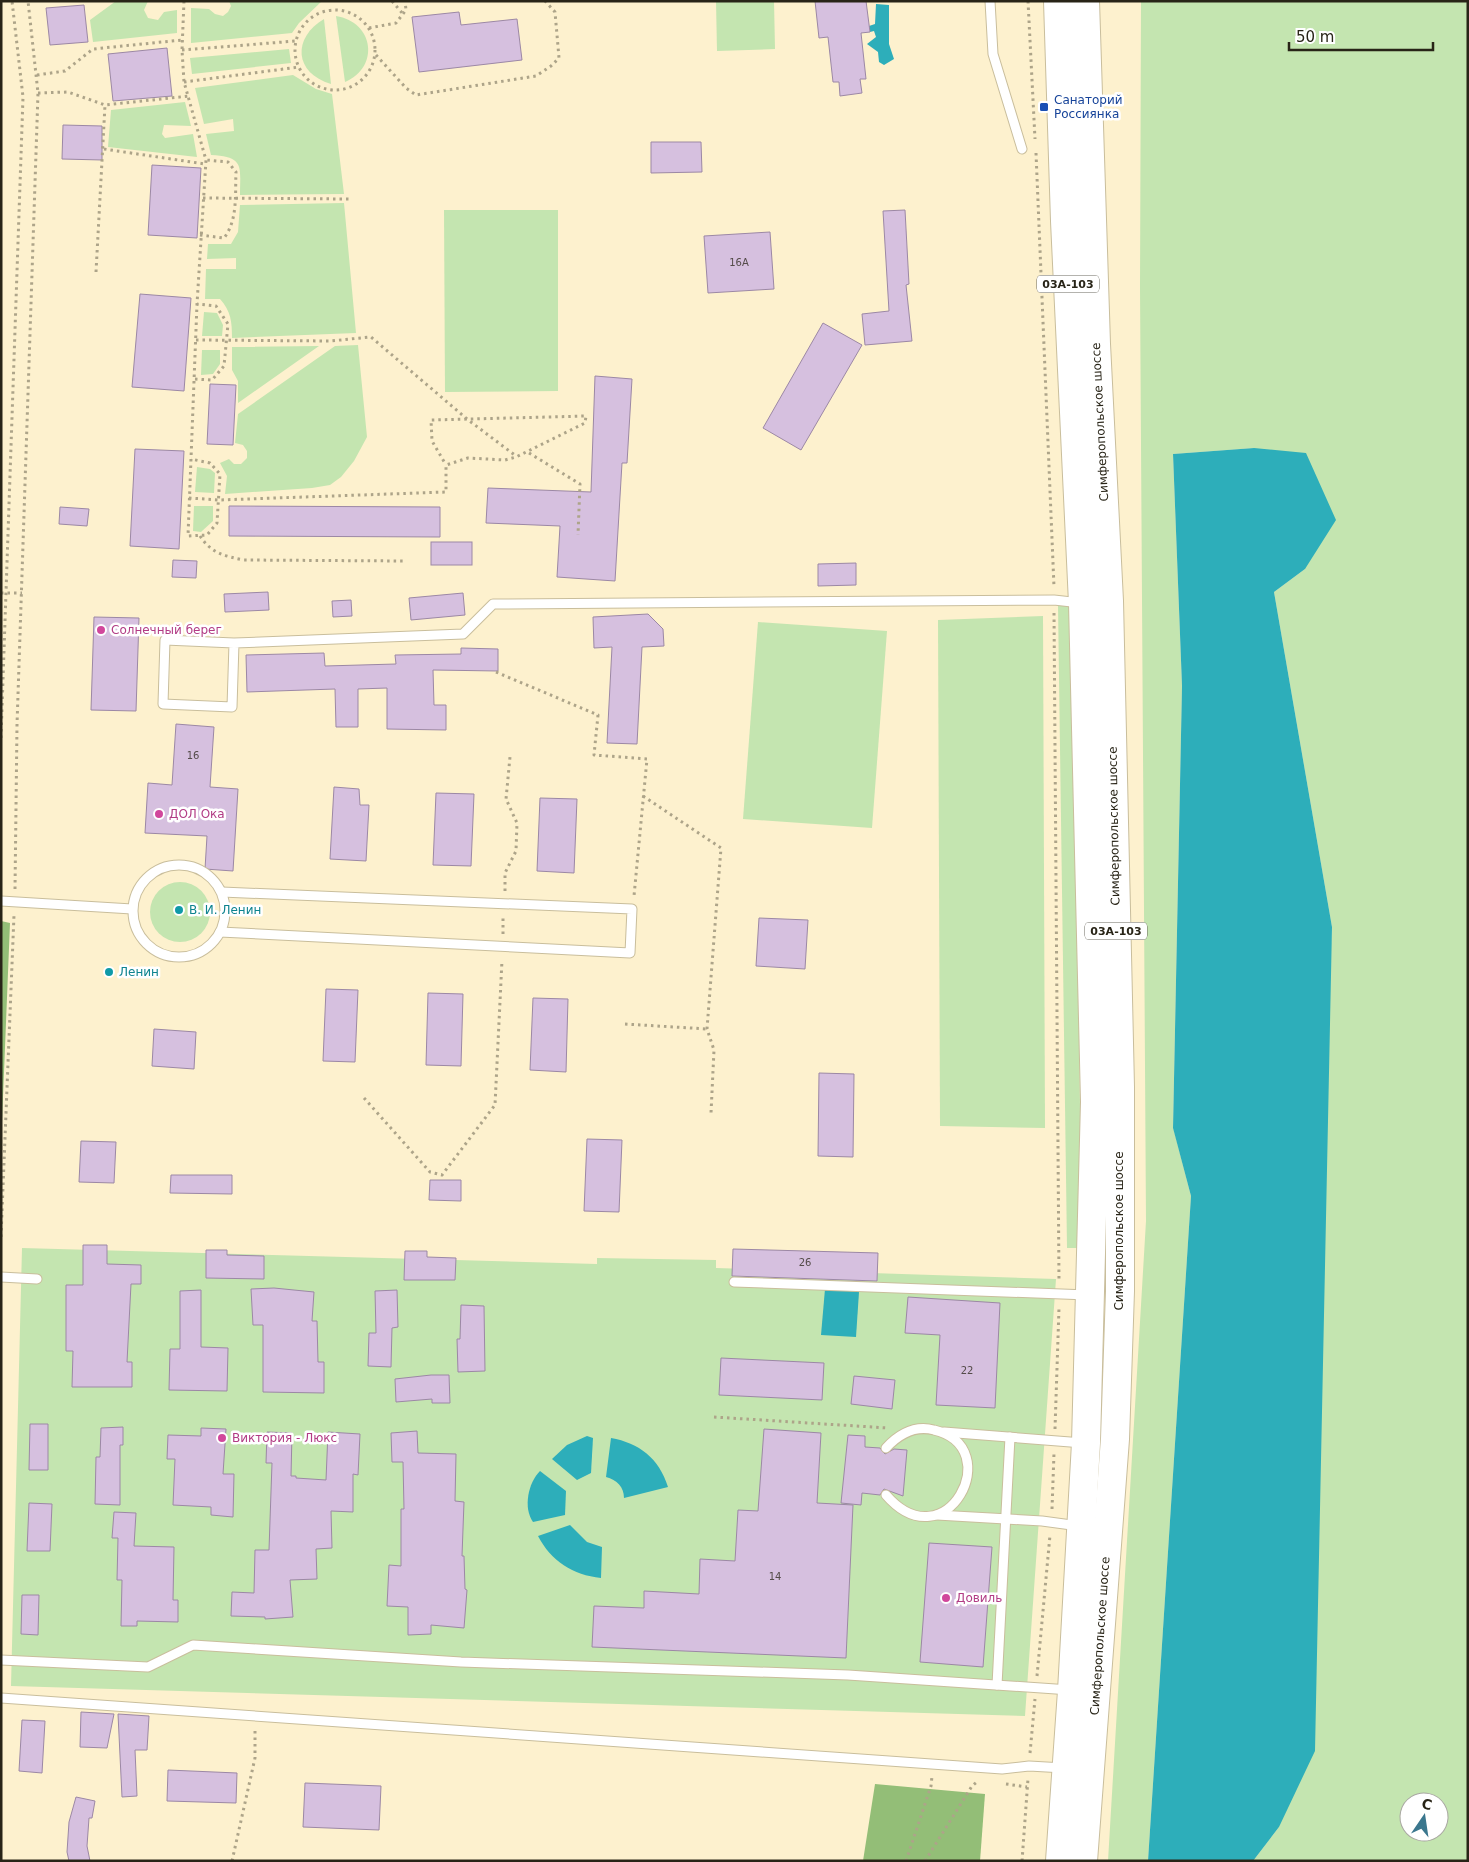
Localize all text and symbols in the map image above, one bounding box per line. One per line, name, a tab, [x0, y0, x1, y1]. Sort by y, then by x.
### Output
scale bar	[1289, 20, 1433, 52]
text: 50 m	[1296, 28, 1334, 46]
place label: Санаторий Россиянка	[1054, 93, 1122, 121]
marker: Санаторий Россиянка	[1038, 101, 1050, 113]
house number: 16А	[729, 257, 749, 268]
road number: 03А-103	[1037, 276, 1099, 292]
street label: Симферопольское шоссе	[1089, 342, 1111, 502]
place label: Солнечный берег	[111, 623, 222, 637]
marker: Солнечный берег	[95, 624, 107, 636]
street label: Симферопольское шоссе	[1106, 746, 1122, 906]
house number: 16	[187, 750, 199, 761]
place label: ДОЛ Ока	[169, 807, 225, 821]
marker: ДОЛ Ока	[153, 808, 165, 820]
place label: В. И. Ленин	[189, 903, 261, 917]
marker: В. И. Ленин	[173, 904, 185, 916]
road number: 03А-103	[1085, 922, 1147, 939]
place label: Ленин	[119, 965, 159, 979]
marker: Ленин	[103, 966, 115, 978]
street label: Симферопольское шоссе	[1112, 1151, 1126, 1311]
house number: 26	[799, 1257, 811, 1268]
house number: 22	[961, 1365, 973, 1376]
place label: Виктория - Люкс	[232, 1431, 337, 1445]
marker: Виктория - Люкс	[216, 1432, 228, 1444]
street label: Симферопольское шоссе	[1087, 1556, 1113, 1716]
house number: 14	[769, 1571, 781, 1582]
place label: Довиль	[956, 1591, 1002, 1605]
marker: Довиль	[940, 1592, 952, 1604]
north arrow	[1399, 1792, 1449, 1842]
text: С	[1420, 1795, 1434, 1813]

